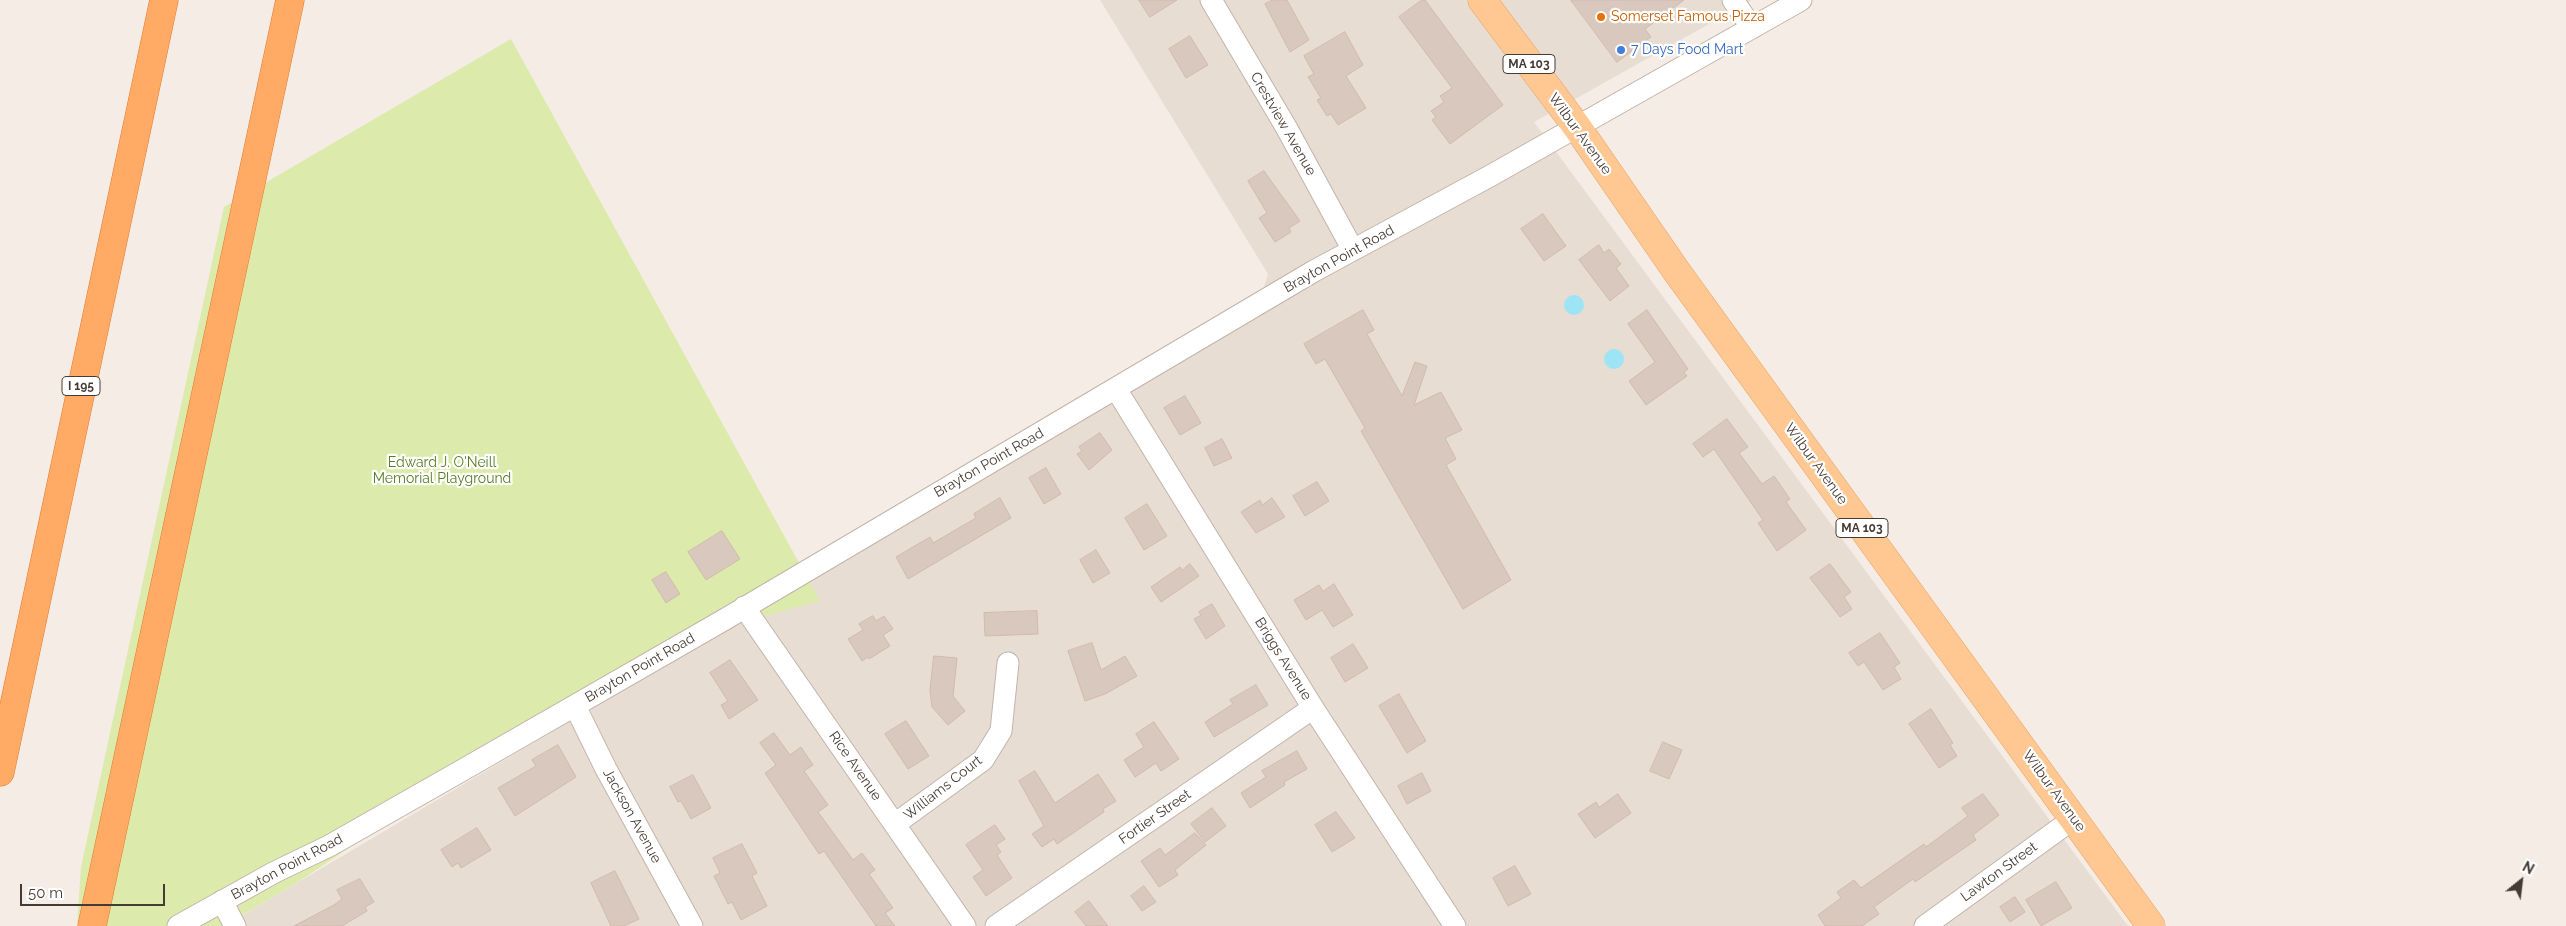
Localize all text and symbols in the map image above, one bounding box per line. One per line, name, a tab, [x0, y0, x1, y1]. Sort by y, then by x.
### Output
place label: Somerset Famous Pizza	[1611, 9, 1765, 25]
marker: Somerset Famous Pizza	[1595, 11, 1607, 23]
place label: 7 Days Food Mart	[1631, 42, 1743, 58]
marker: 7 Days Food Mart	[1615, 44, 1627, 56]
road number: MA 103	[1503, 54, 1555, 74]
street label: Crestview Avenue	[1247, 69, 1319, 179]
street label: Wilbur Avenue	[1545, 90, 1615, 178]
street label: Brayton Point Road	[1281, 222, 1397, 296]
road number: I 195	[62, 376, 100, 396]
street label: Wilbur Avenue	[1781, 420, 1851, 508]
street label: Brayton Point Road	[931, 425, 1047, 501]
park label: Edward J. O'Neill Memorial Playground	[373, 455, 511, 488]
road number: MA 103	[1836, 518, 1888, 538]
street label: Briggs Avenue	[1251, 615, 1315, 703]
street label: Brayton Point Road	[582, 630, 698, 706]
street label: Rice Avenue	[825, 728, 885, 804]
street label: Wilbur Avenue	[2019, 747, 2089, 835]
street label: Williams Court	[900, 752, 986, 824]
street label: Jackson Avenue	[599, 766, 665, 866]
street label: Fortier Street	[1116, 786, 1194, 848]
street label: Brayton Point Road	[228, 831, 346, 903]
street label: Lawton Street	[1957, 839, 2041, 905]
north arrow	[2496, 856, 2546, 906]
text: N	[2520, 858, 2537, 877]
scale bar	[22, 874, 168, 906]
text: 50 m	[28, 884, 63, 902]

